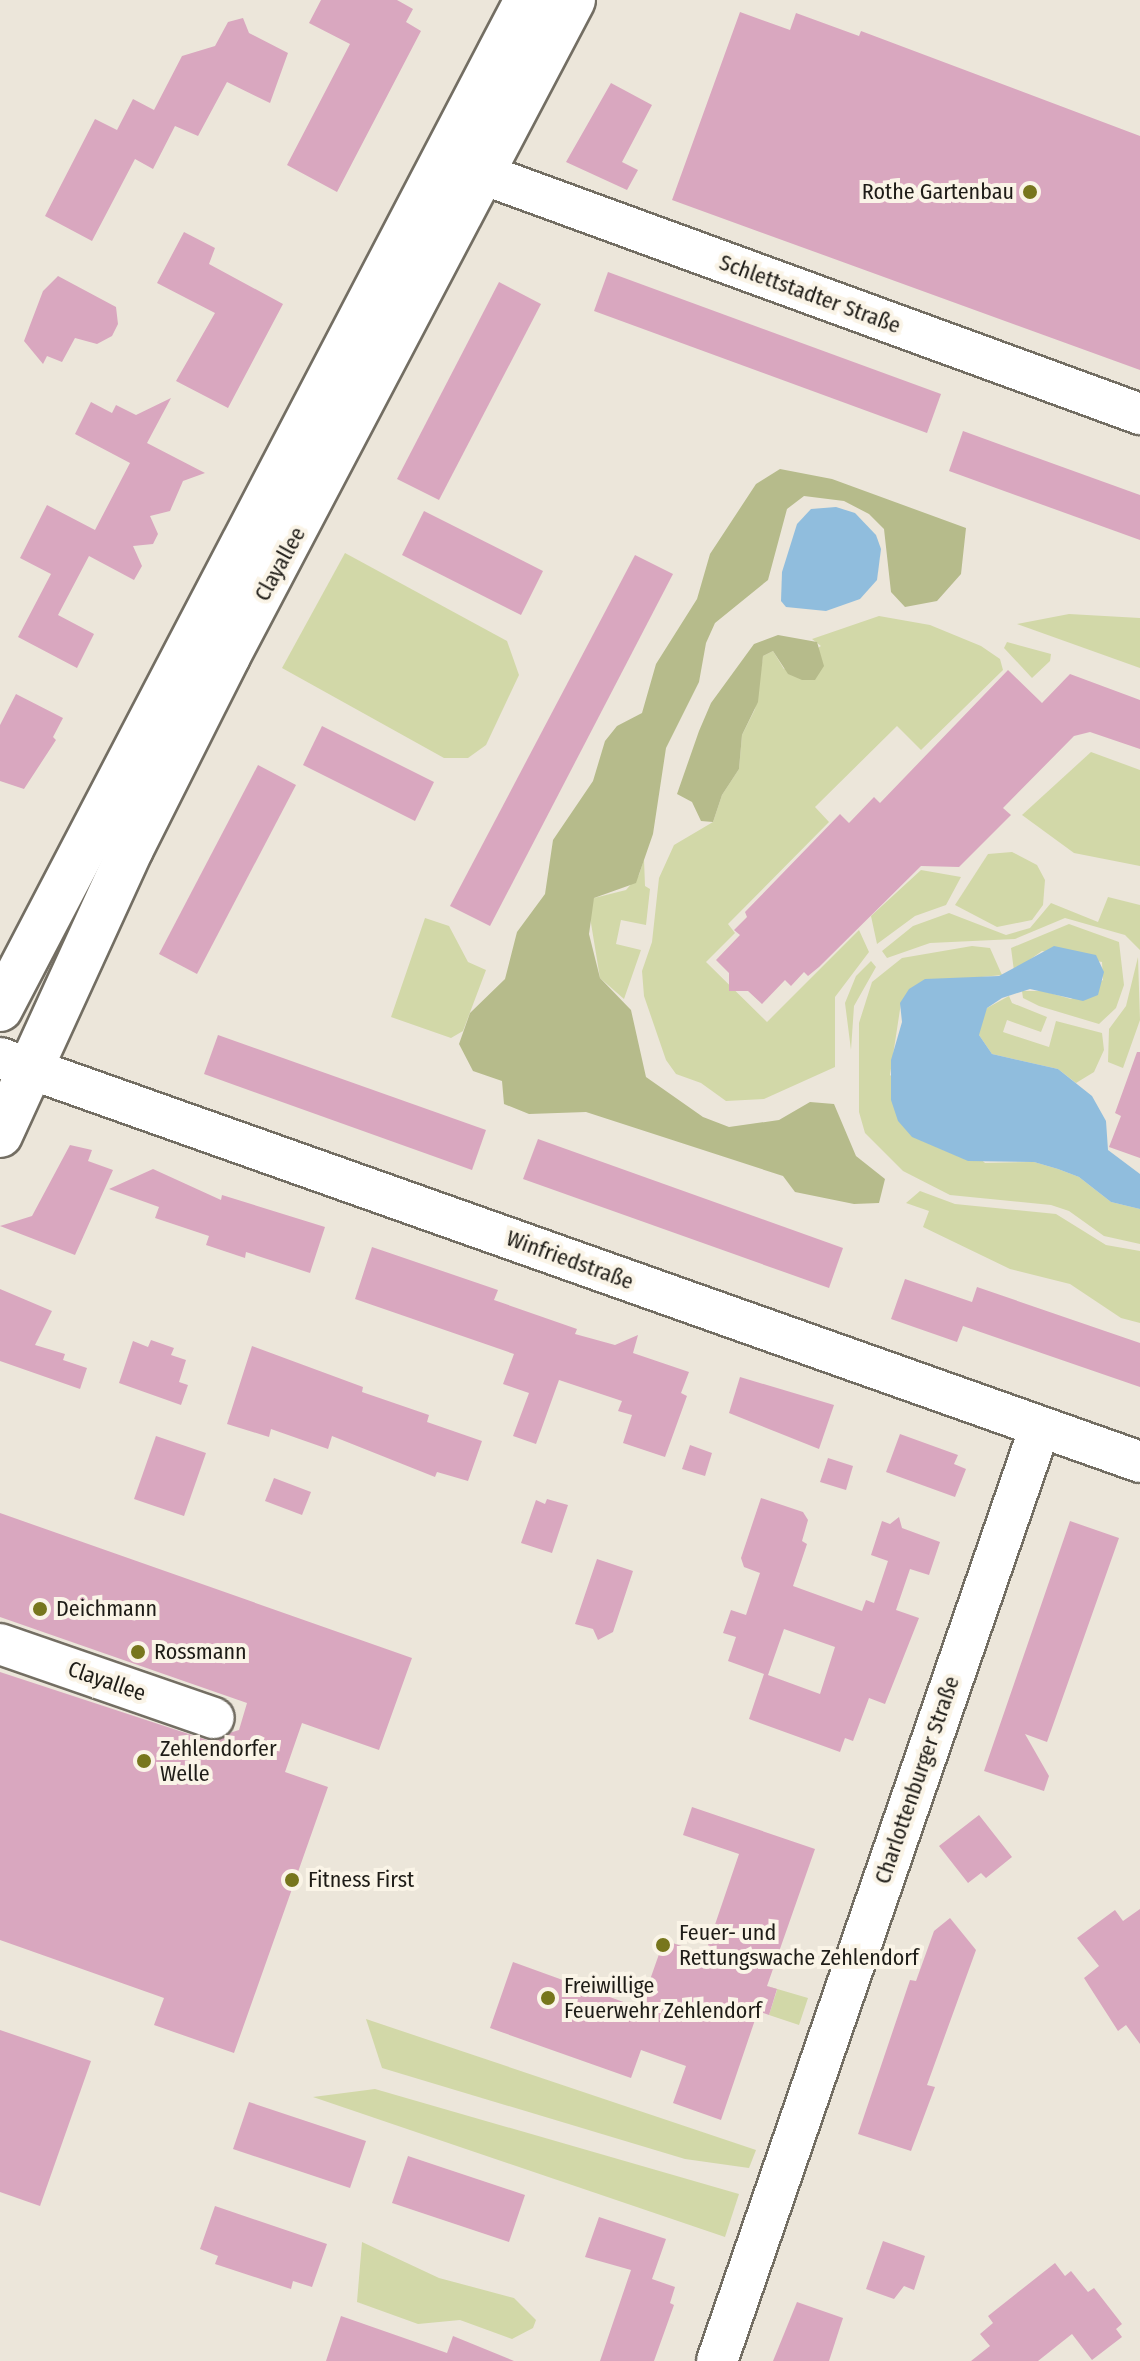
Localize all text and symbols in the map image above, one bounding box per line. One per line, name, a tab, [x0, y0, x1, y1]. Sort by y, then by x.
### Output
place label: Rothe Gartenbau	[862, 179, 1014, 205]
marker: Rothe Gartenbau	[1021, 183, 1039, 201]
street label: Schlettstadter Straße	[716, 249, 904, 339]
street label: Clayallee	[249, 522, 311, 606]
street label: Winfriedstraße	[503, 1225, 637, 1295]
place label: Deichmann	[56, 1596, 157, 1622]
marker: Deichmann	[31, 1600, 49, 1618]
place label: Rossmann	[154, 1639, 247, 1665]
marker: Rossmann	[129, 1643, 147, 1661]
street label: Clayallee	[65, 1655, 149, 1707]
street label: Charlottenburger Straße	[869, 1673, 965, 1887]
place label: Zehlendorfer Welle	[160, 1735, 277, 1786]
marker: Zehlendorfer Welle	[135, 1752, 153, 1770]
place label: Fitness First	[308, 1867, 414, 1893]
marker: Fitness First	[283, 1871, 301, 1889]
place label: Feuer- und Rettungswache Zehlendorf	[679, 1919, 919, 1970]
marker: Feuer- und Rettungswache Zehlendorf	[654, 1936, 672, 1954]
place label: Freiwillige Feuerwehr Zehlendorf	[564, 1972, 762, 2024]
marker: Freiwillige Feuerwehr Zehlendorf	[539, 1989, 557, 2007]

